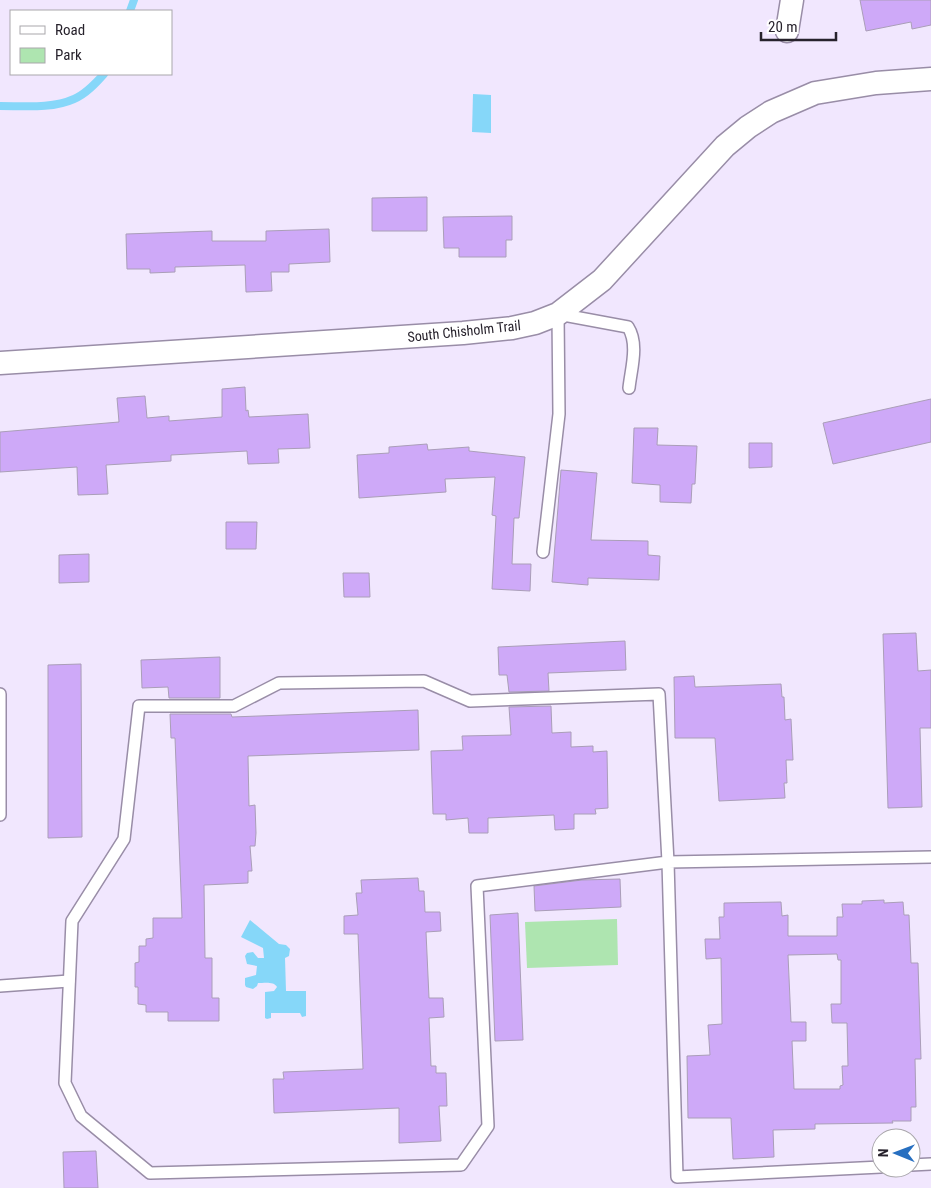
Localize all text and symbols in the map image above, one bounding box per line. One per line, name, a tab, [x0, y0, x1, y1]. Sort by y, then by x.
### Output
legend	[10, 10, 172, 75]
scale bar	[761, 10, 836, 42]
text: 20 m	[768, 18, 798, 36]
text: Road	[55, 21, 85, 39]
text: Park	[55, 46, 82, 64]
street label: South Chisholm Trail	[407, 317, 521, 345]
north arrow	[871, 1128, 921, 1178]
text: N	[875, 1148, 891, 1157]

